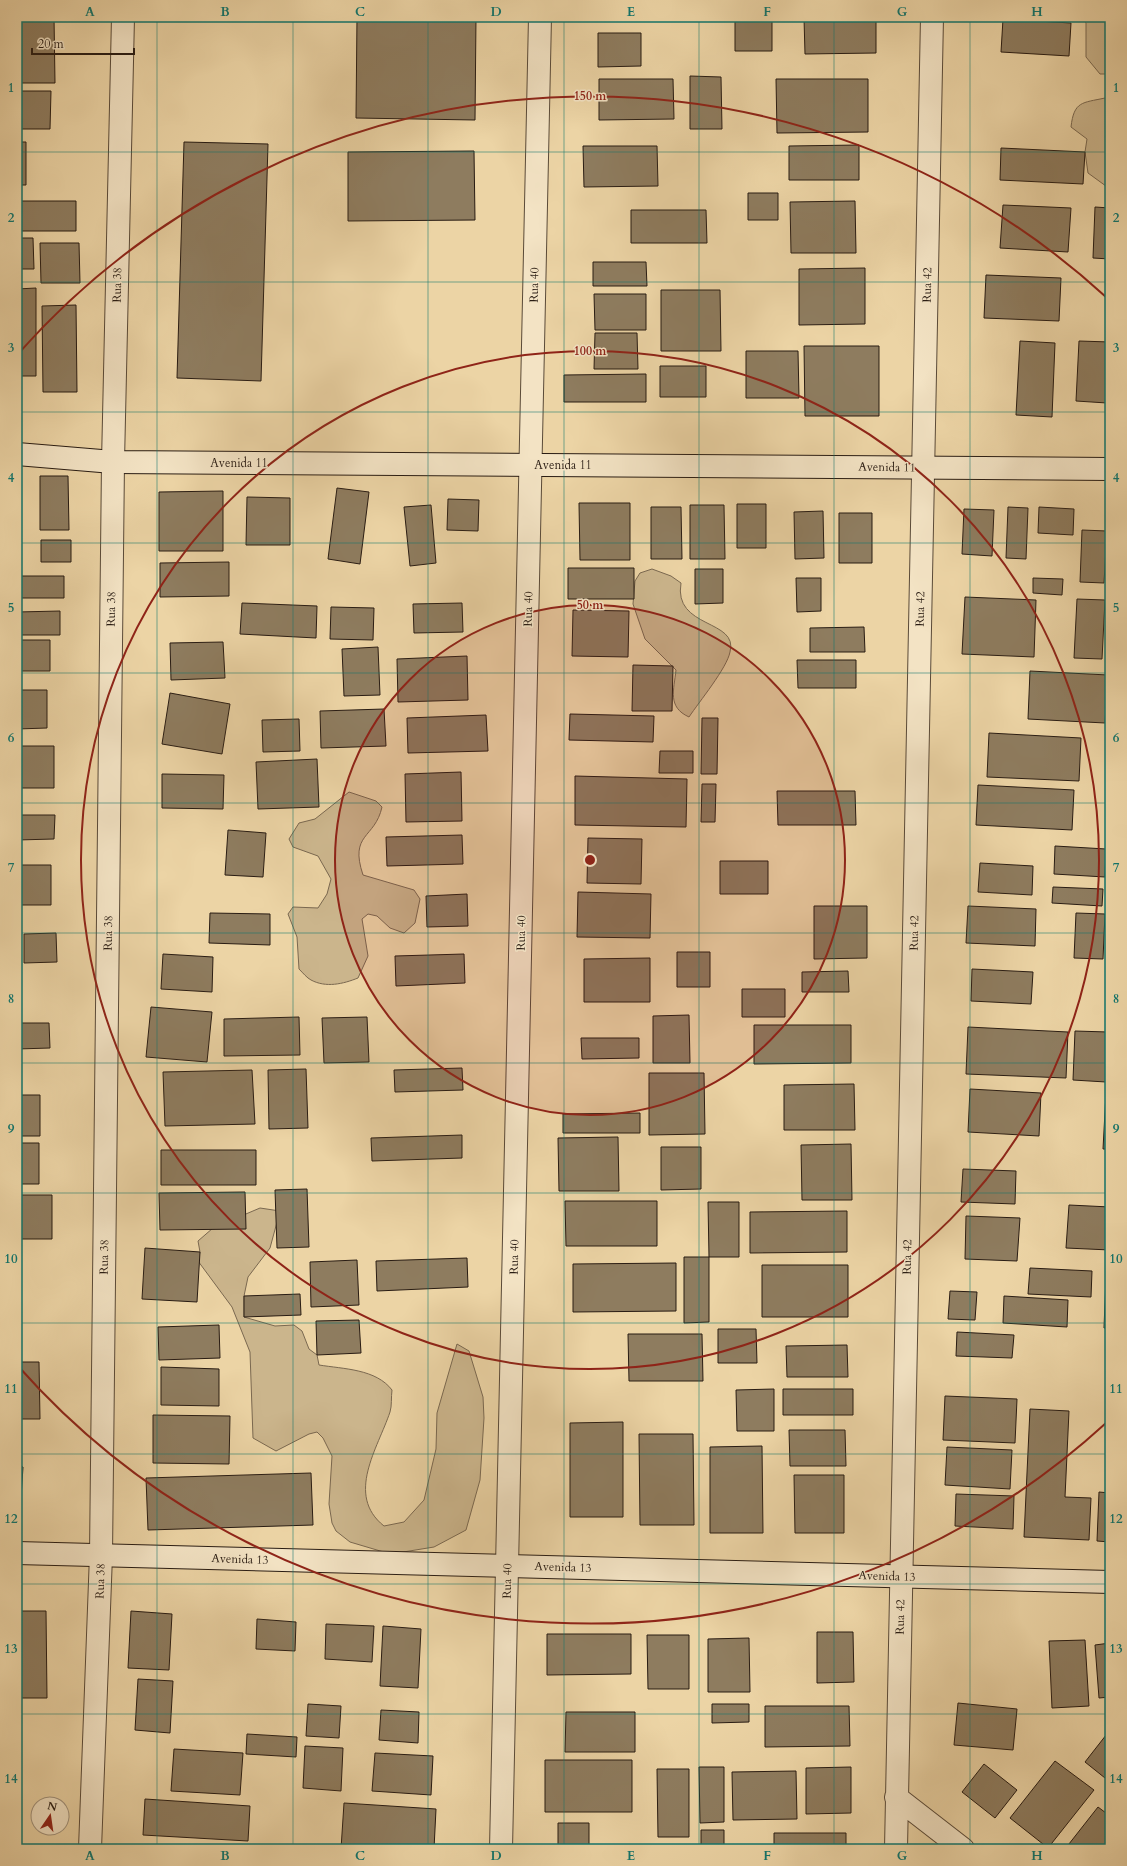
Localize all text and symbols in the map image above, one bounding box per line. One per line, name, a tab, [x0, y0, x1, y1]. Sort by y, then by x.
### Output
text: A	[85, 3, 95, 21]
text: B	[220, 3, 230, 21]
text: C	[355, 3, 365, 21]
text: D	[490, 3, 502, 21]
text: E	[627, 3, 635, 21]
text: F	[763, 3, 771, 21]
text: G	[897, 3, 908, 21]
text: H	[1031, 3, 1043, 21]
scale bar	[32, 30, 134, 56]
text: 20 m	[38, 36, 65, 52]
text: 1	[8, 79, 14, 97]
text: 1	[1113, 79, 1119, 97]
text: 150 m	[574, 88, 607, 104]
text: 2	[8, 209, 15, 227]
text: 2	[1113, 209, 1120, 227]
street label: Rua 38	[109, 267, 125, 303]
street label: Rua 40	[526, 267, 542, 303]
street label: Rua 42	[919, 267, 935, 303]
text: 3	[8, 339, 15, 357]
text: 3	[1113, 339, 1120, 357]
text: 100 m	[574, 343, 607, 359]
street label: Avenida 11	[210, 455, 268, 471]
street label: Avenida 11	[534, 457, 592, 473]
street label: Avenida 11	[858, 459, 916, 475]
text: 4	[8, 469, 15, 487]
text: 4	[1113, 469, 1120, 487]
street label: Rua 38	[103, 591, 119, 627]
street label: Rua 40	[520, 591, 536, 627]
street label: Rua 42	[912, 591, 928, 627]
text: 50 m	[577, 597, 604, 613]
text: 5	[8, 599, 14, 617]
text: 5	[1113, 599, 1119, 617]
text: 6	[8, 729, 15, 747]
text: 6	[1113, 729, 1120, 747]
centre of rings	[583, 853, 597, 867]
text: 7	[8, 859, 15, 877]
text: 7	[1113, 859, 1120, 877]
street label: Rua 38	[100, 915, 116, 951]
street label: Rua 40	[513, 915, 529, 951]
street label: Rua 42	[906, 915, 922, 951]
text: 8	[8, 990, 14, 1008]
text: 8	[1113, 990, 1119, 1008]
text: 9	[8, 1120, 15, 1138]
text: 9	[1113, 1120, 1120, 1138]
street label: Rua 38	[96, 1239, 112, 1275]
street label: Rua 40	[506, 1239, 522, 1275]
street label: Rua 42	[899, 1239, 915, 1275]
text: 10	[4, 1250, 18, 1268]
text: 10	[1109, 1250, 1123, 1268]
text: 11	[4, 1380, 18, 1398]
text: 11	[1109, 1380, 1123, 1398]
text: 12	[4, 1510, 18, 1528]
text: 12	[1109, 1510, 1123, 1528]
street label: Avenida 13	[211, 1550, 269, 1568]
street label: Avenida 13	[534, 1558, 592, 1576]
street label: Rua 38	[91, 1563, 109, 1599]
street label: Rua 40	[499, 1563, 515, 1599]
street label: Avenida 13	[858, 1567, 916, 1585]
street label: Rua 42	[892, 1599, 908, 1635]
text: 13	[4, 1640, 18, 1658]
text: 13	[1109, 1640, 1123, 1658]
text: 14	[4, 1770, 18, 1788]
text: 14	[1109, 1770, 1123, 1788]
north arrow	[30, 1796, 70, 1836]
text: N	[46, 1798, 59, 1815]
text: A	[85, 1847, 95, 1865]
text: B	[220, 1847, 230, 1865]
text: C	[355, 1847, 365, 1865]
text: D	[490, 1847, 502, 1865]
text: E	[627, 1847, 635, 1865]
text: F	[763, 1847, 771, 1865]
text: G	[897, 1847, 908, 1865]
text: H	[1031, 1847, 1043, 1865]

